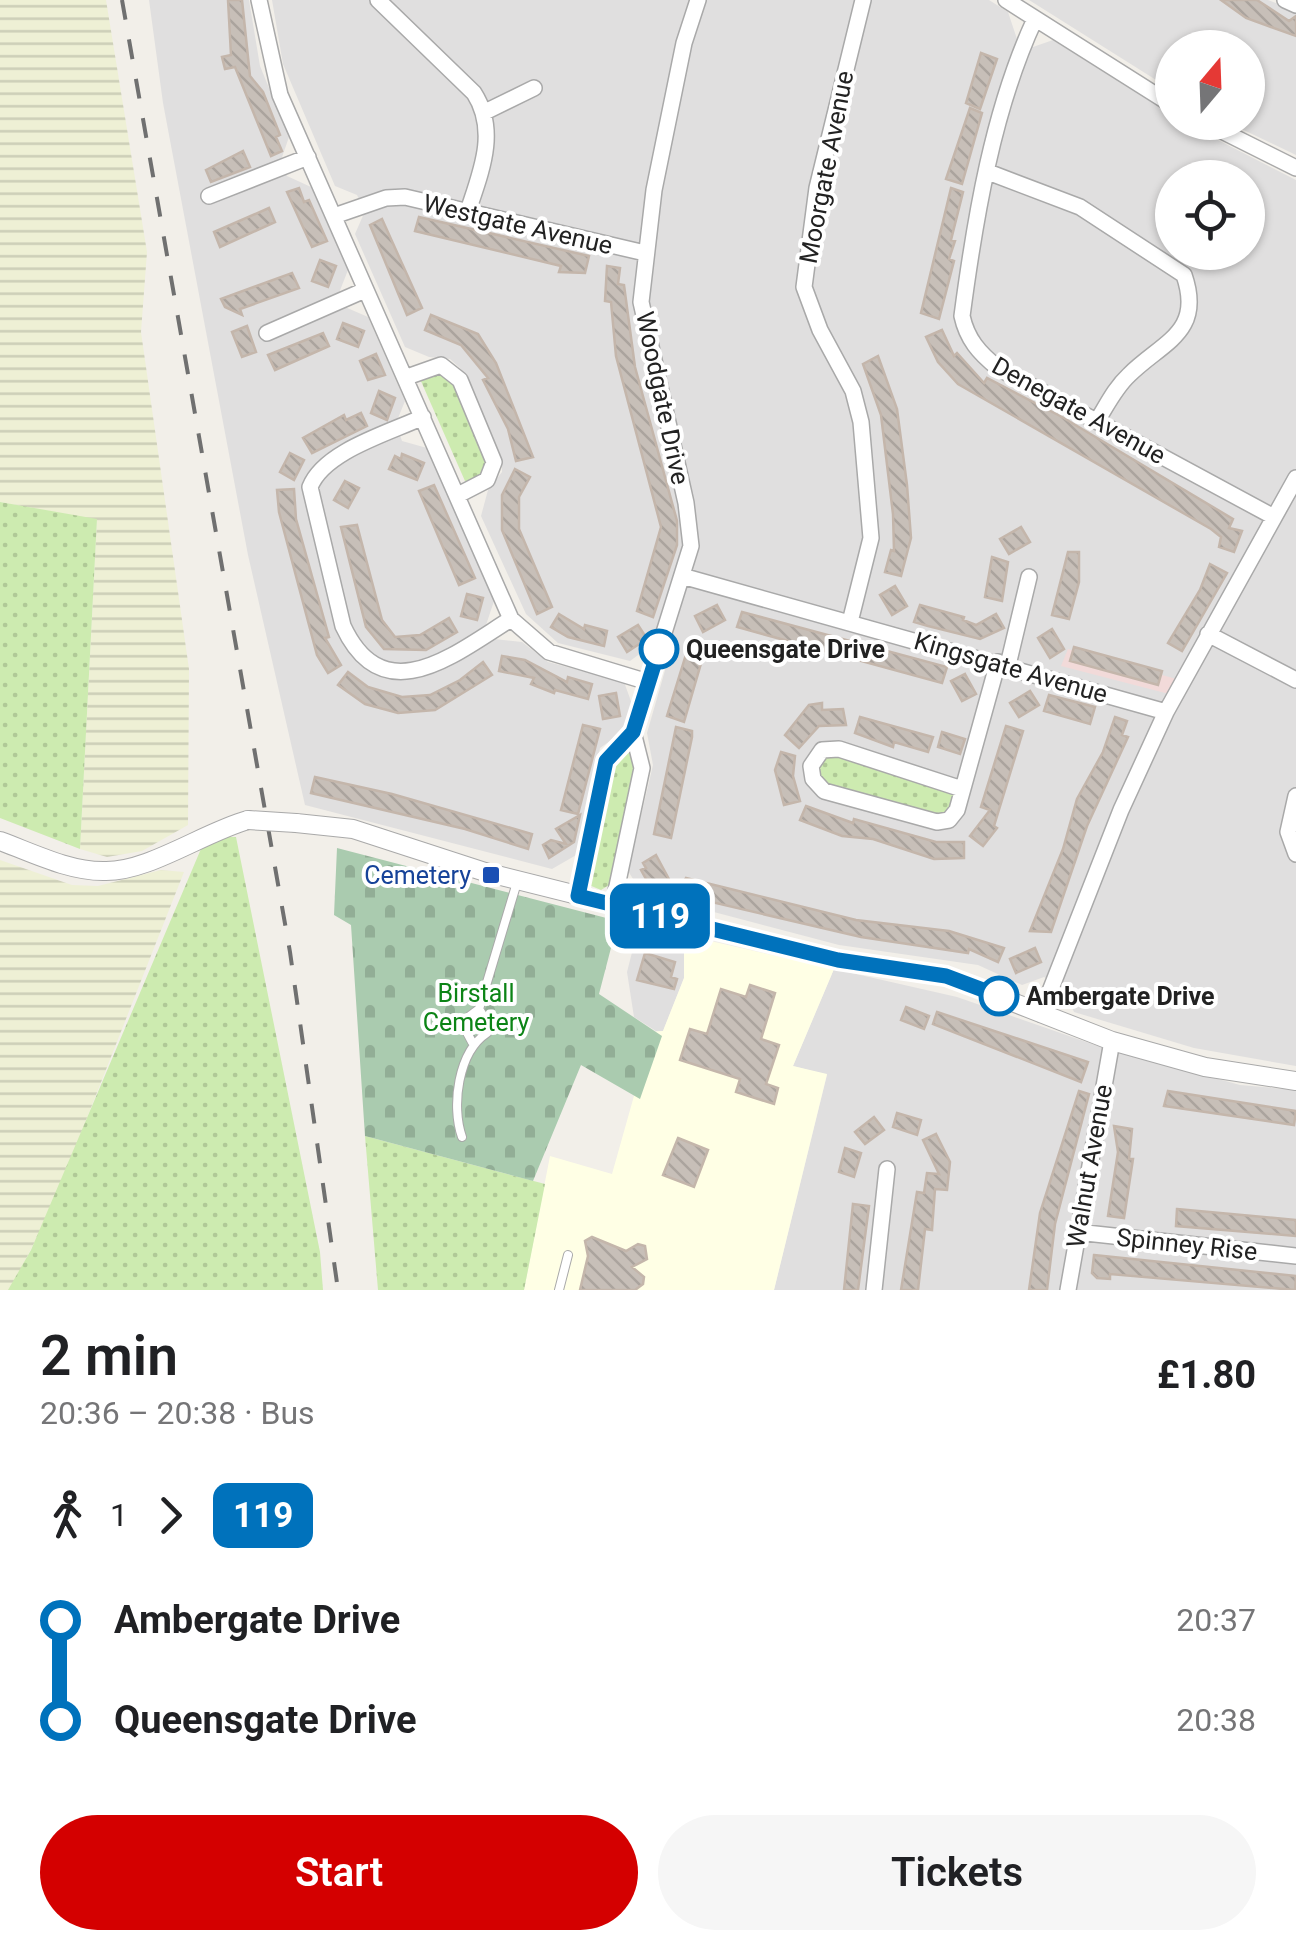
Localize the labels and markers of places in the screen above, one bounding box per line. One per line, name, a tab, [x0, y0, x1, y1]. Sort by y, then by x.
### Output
marker: Queensgate Drive	[640, 630, 678, 668]
place label: Queensgate Drive	[686, 635, 885, 664]
place label: Cemetery	[364, 861, 471, 890]
marker: Cemetery	[480, 864, 502, 886]
marker: Ambergate Drive	[980, 977, 1018, 1015]
place label: Ambergate Drive	[1026, 982, 1214, 1011]

